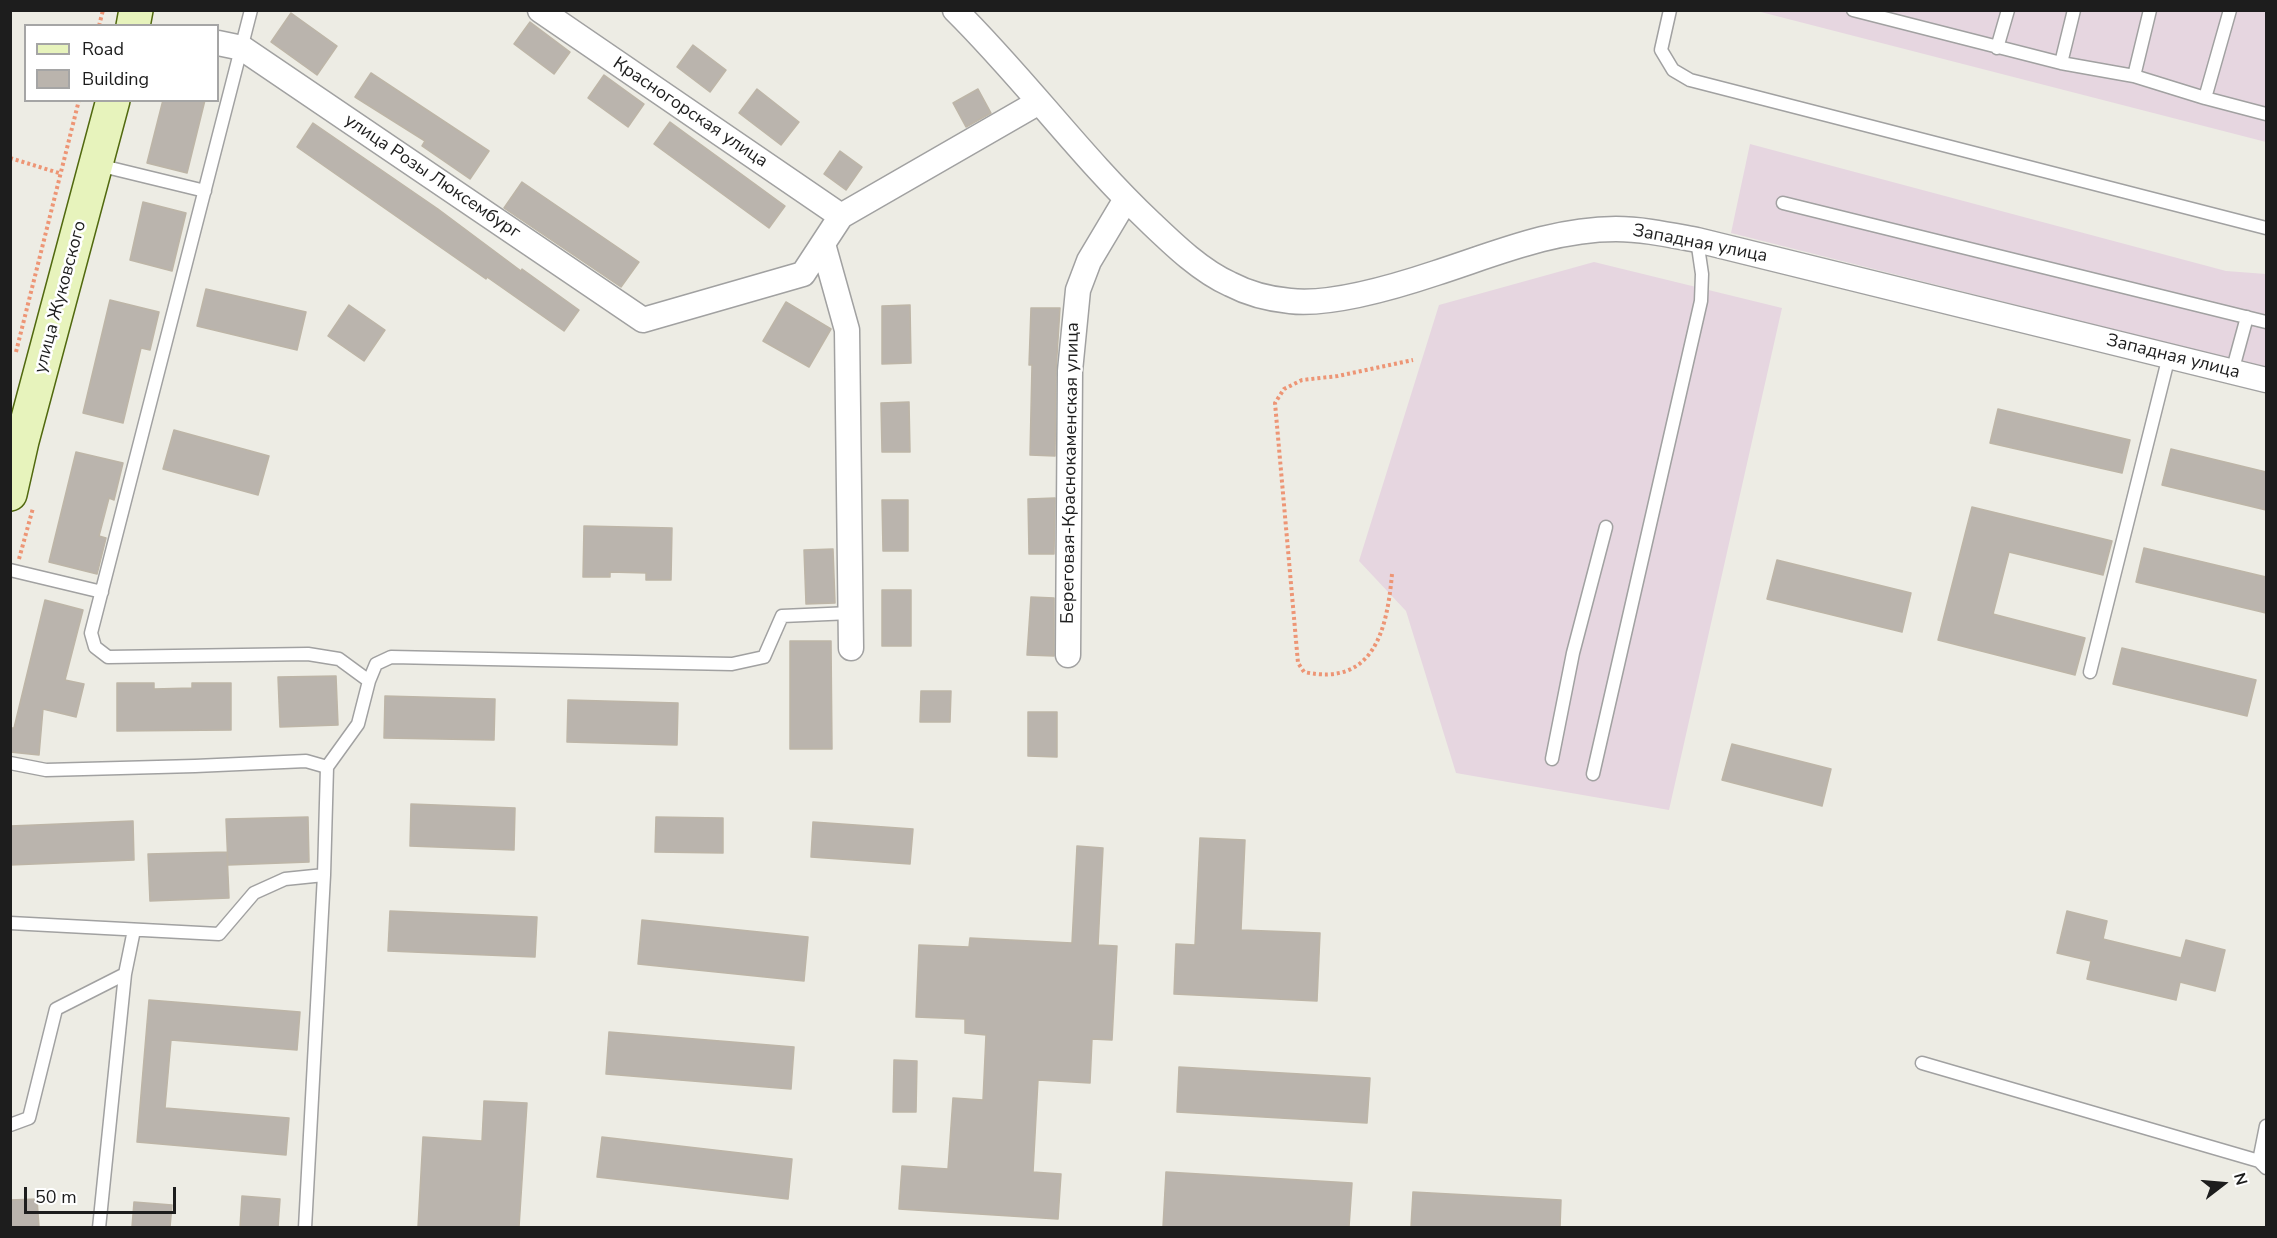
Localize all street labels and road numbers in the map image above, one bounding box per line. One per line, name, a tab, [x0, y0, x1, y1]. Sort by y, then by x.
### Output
street label: Красногорская улица	[608, 53, 772, 173]
street label: улица Розы Люксембург	[340, 110, 524, 244]
street label: улица Жуковского	[30, 218, 92, 376]
street label: Западная улица	[1631, 220, 1769, 268]
street label: Береговая-Краснокаменская улица	[1058, 322, 1084, 624]
street label: Западная улица	[2104, 330, 2242, 384]

